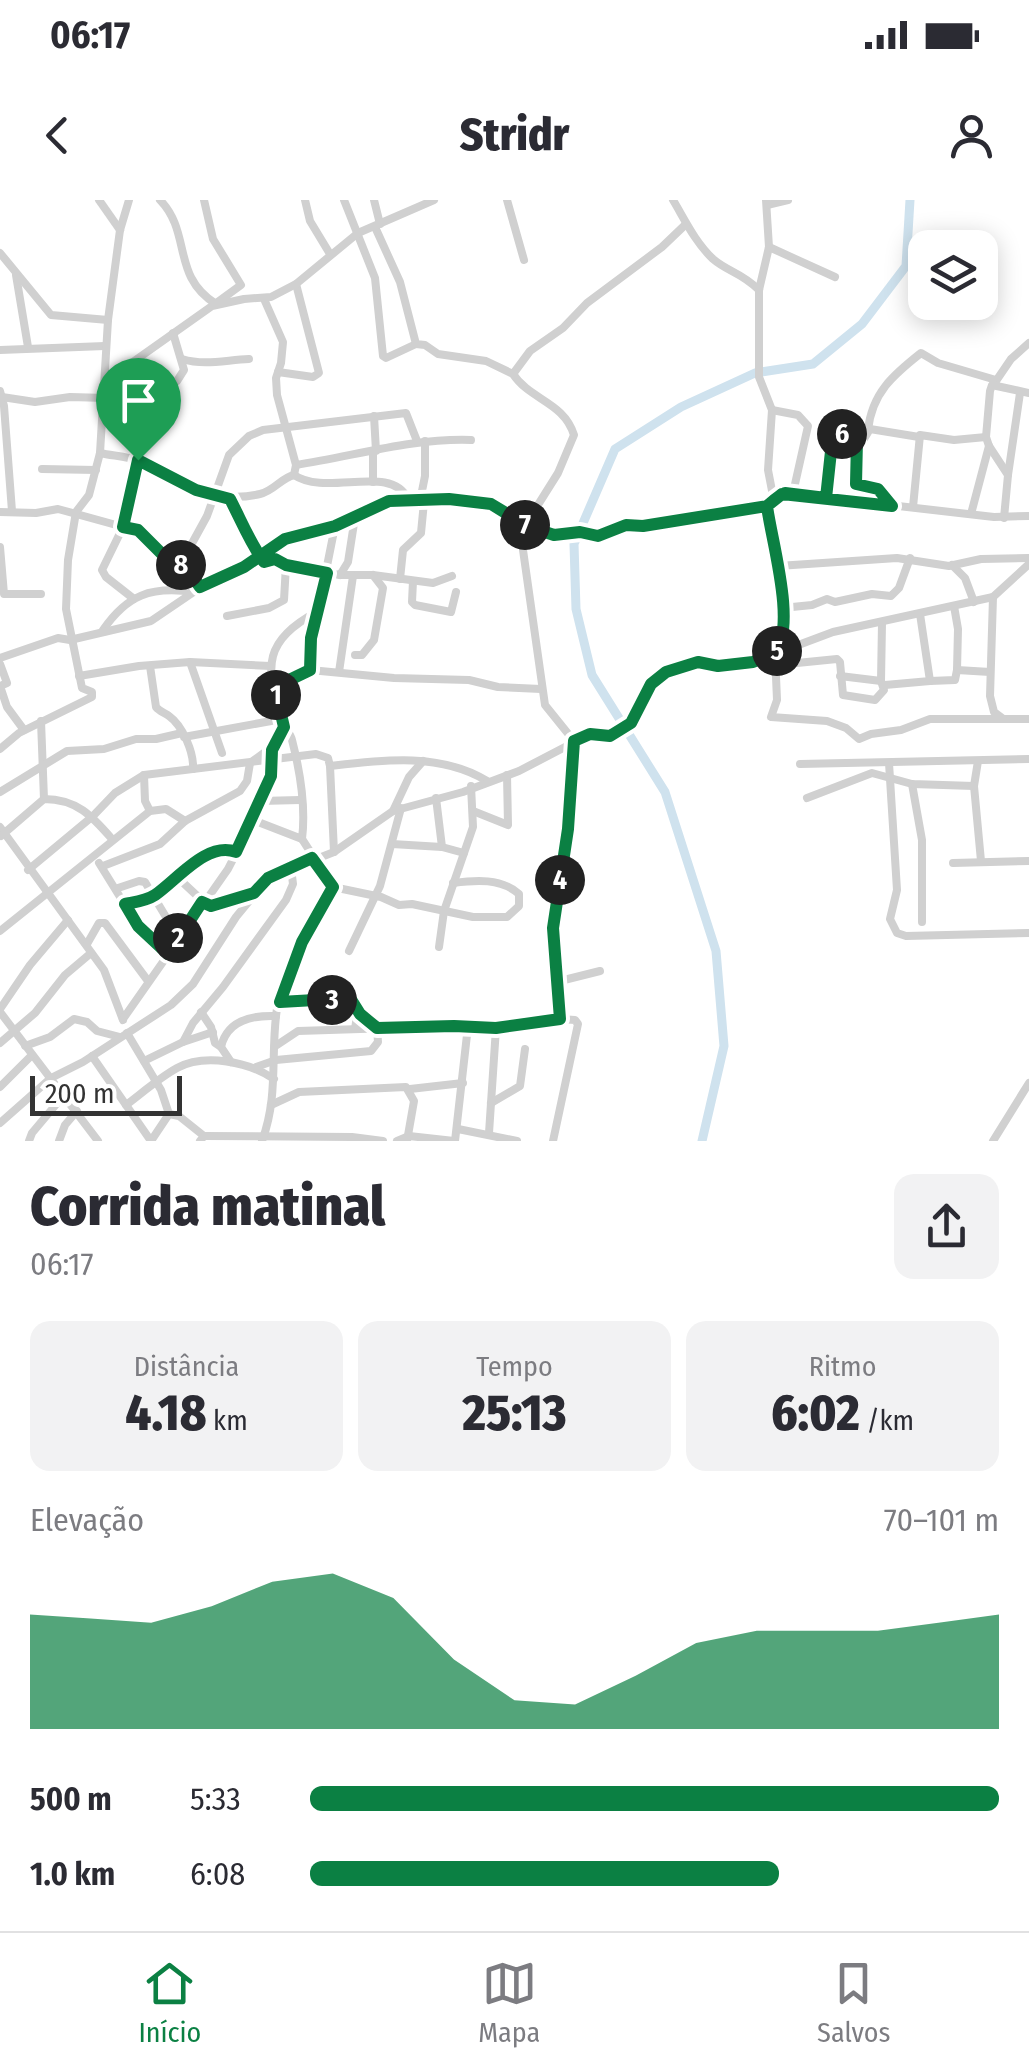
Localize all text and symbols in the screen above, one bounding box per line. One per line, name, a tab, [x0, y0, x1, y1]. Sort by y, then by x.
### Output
text: 06:17	[50, 12, 130, 58]
icon: back	[30, 108, 85, 163]
text: Stridr	[460, 108, 569, 162]
icon: person	[944, 108, 999, 163]
map controls	[908, 230, 998, 320]
button: layers	[908, 230, 998, 320]
pin	[96, 358, 181, 461]
icon: arrive	[111, 373, 166, 428]
pin: 6	[817, 409, 867, 459]
text: 6	[835, 417, 849, 450]
pin: 7	[500, 500, 550, 550]
text: 7	[519, 508, 531, 541]
pin: 8	[156, 540, 206, 590]
text: 8	[174, 548, 188, 581]
pin: 5	[752, 626, 802, 676]
text: 5	[770, 634, 784, 667]
pin: 1	[251, 670, 301, 720]
text: 1	[270, 678, 282, 711]
pin: 4	[535, 855, 585, 905]
text: 4	[553, 863, 567, 896]
pin: 2	[153, 913, 203, 963]
text: 2	[172, 921, 184, 954]
pin: 3	[307, 975, 357, 1025]
text: 3	[325, 983, 339, 1016]
scale bar	[30, 1071, 182, 1116]
text: 200 m	[45, 1077, 115, 1110]
text: Corrida matinal	[30, 1174, 385, 1240]
button: share	[894, 1174, 999, 1279]
text: 06:17	[30, 1245, 93, 1283]
text: Distância	[134, 1350, 239, 1383]
text: Tempo	[476, 1350, 553, 1383]
text: Ritmo	[809, 1350, 876, 1383]
text: 4.18	[125, 1383, 207, 1443]
text: 25:13	[462, 1383, 567, 1443]
text: 6:02	[771, 1383, 860, 1443]
text: km	[207, 1404, 248, 1437]
text: /km	[860, 1404, 914, 1437]
text: Elevação	[30, 1501, 144, 1539]
text: 70–101 m	[884, 1501, 999, 1539]
text: 500 m	[30, 1780, 112, 1818]
text: 5:33	[190, 1780, 241, 1818]
text: 1.0 km	[30, 1855, 115, 1893]
text: 6:08	[190, 1855, 245, 1893]
tab: Início	[138, 1956, 201, 2049]
tab: Mapa	[478, 1956, 540, 2049]
tab: Salvos	[817, 1956, 891, 2049]

